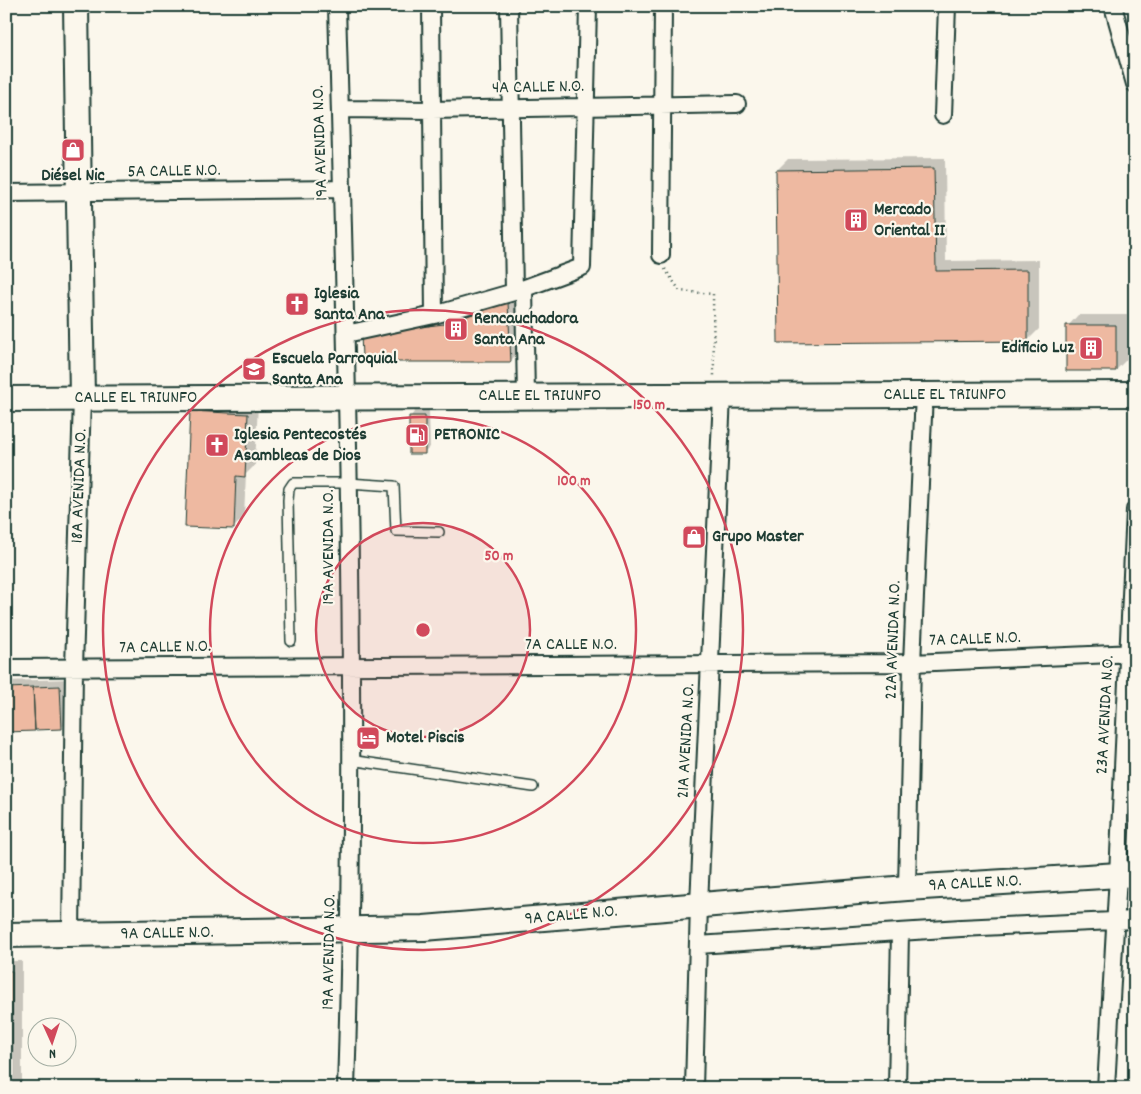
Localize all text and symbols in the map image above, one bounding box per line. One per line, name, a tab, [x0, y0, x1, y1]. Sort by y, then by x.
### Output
street label: 4A CALLE N.O.	[492, 75, 584, 101]
street label: 19A AVENIDA N.O.	[306, 85, 336, 201]
shop icon: Diésel Nic	[60, 137, 86, 163]
street label: 5A CALLE N.O.	[127, 159, 221, 185]
place label: Diésel Nic	[41, 164, 105, 189]
place label: Mercado Oriental II	[874, 198, 946, 244]
building icon: Mercado Oriental II	[843, 207, 869, 233]
place label: Iglesia Santa Ana	[314, 282, 385, 328]
church icon: Iglesia Santa Ana	[284, 291, 310, 317]
place label: Rencauchadora Santa Ana	[474, 307, 578, 353]
building icon: Rencauchadora Santa Ana	[443, 316, 469, 342]
building icon: Edificio Luz	[1078, 335, 1104, 361]
place label: Edificio Luz	[1001, 336, 1074, 361]
place label: Escuela Parroquial Santa Ana	[272, 347, 398, 393]
school or university icon: Escuela Parroquial Santa Ana	[241, 356, 267, 382]
street label: CALLE EL TRIUNFO	[884, 383, 1006, 408]
street label: CALLE EL TRIUNFO	[479, 384, 601, 409]
street label: CALLE EL TRIUNFO	[75, 386, 197, 411]
text: 150 m	[633, 395, 665, 417]
fuel station icon: PETRONIC	[404, 422, 430, 448]
place label: Iglesia Pentecostés Asambleas de Dios	[234, 423, 367, 469]
place label: PETRONIC	[434, 423, 500, 448]
street label: 18A AVENIDA N.O.	[66, 428, 94, 544]
church icon: Iglesia Pentecostés Asambleas de Dios	[204, 432, 230, 458]
text: 100 m	[557, 471, 591, 493]
street label: 19A AVENIDA N.O.	[317, 489, 342, 605]
shop icon: Grupo Master	[681, 524, 707, 550]
place label: Grupo Master	[712, 525, 804, 550]
text: 50 m	[485, 546, 513, 568]
street label: 22A AVENIDA N.O.	[879, 580, 909, 700]
centre of rings	[414, 621, 432, 639]
street label: 7A CALLE N.O.	[929, 626, 1021, 654]
street label: 7A CALLE N.O.	[525, 633, 617, 658]
street label: 7A CALLE N.O.	[119, 635, 211, 661]
street label: 23A AVENIDA N.O.	[1090, 655, 1122, 775]
street label: 21A AVENIDA N.O.	[671, 683, 703, 799]
hotel icon: Motel Piscis	[355, 725, 381, 751]
place label: Motel Piscis	[386, 726, 465, 751]
street label: 9A CALLE N.O.	[928, 869, 1022, 899]
street label: 19A AVENIDA N.O.	[316, 894, 344, 1010]
street label: 9A CALLE N.O.	[524, 899, 618, 933]
street label: 9A CALLE N.O.	[120, 921, 214, 947]
north arrow	[28, 1016, 78, 1066]
text: N	[49, 1043, 57, 1063]

